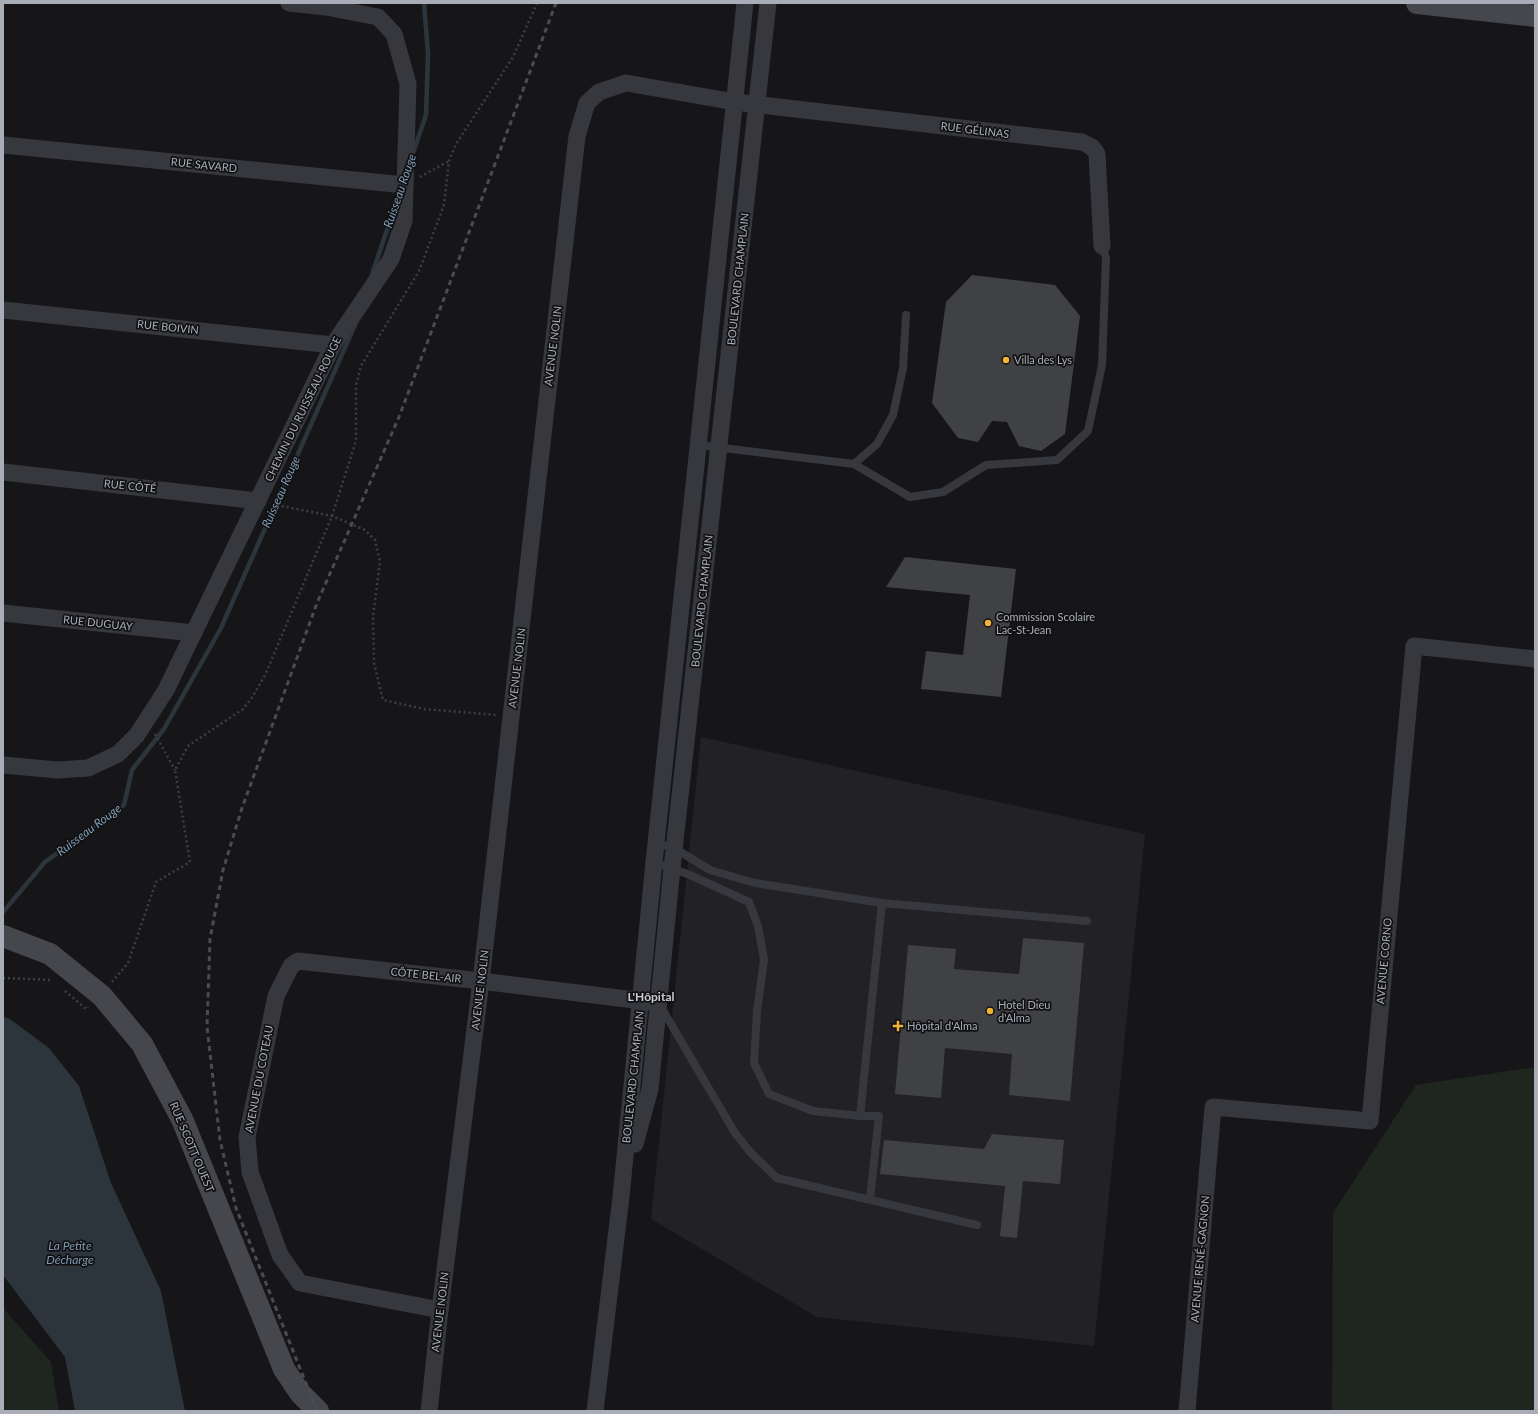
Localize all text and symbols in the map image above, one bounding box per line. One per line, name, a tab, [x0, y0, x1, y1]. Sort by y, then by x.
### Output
street label: RUE GÉLINAS	[940, 119, 1010, 140]
water label: Ruisseau Rouge	[380, 152, 419, 230]
street label: RUE SAVARD	[170, 155, 238, 174]
street label: BOULEVARD CHAMPLAIN	[724, 212, 751, 346]
street label: AVENUE NOLIN	[541, 305, 564, 387]
street label: RUE BOIVIN	[137, 317, 200, 336]
street label: CHEMIN DU RUISSEAU-ROUGE	[262, 334, 343, 483]
place label: Villa des Lys	[1014, 353, 1072, 366]
marker: Villa des Lys	[1001, 355, 1011, 365]
water label: Ruisseau Rouge	[258, 453, 303, 530]
street label: RUE CÔTÉ	[103, 476, 157, 495]
street label: BOULEVARD CHAMPLAIN	[688, 534, 715, 668]
place label: Commission Scolaire Lac-St-Jean	[996, 610, 1095, 636]
street label: RUE DUGUAY	[63, 612, 134, 633]
marker: Commission Scolaire Lac-St-Jean	[983, 618, 993, 628]
street label: AVENUE NOLIN	[505, 627, 528, 709]
water label: Ruisseau Rouge	[53, 800, 124, 859]
street label: AVENUE CORNO	[1373, 917, 1394, 1005]
street label: AVENUE NOLIN	[468, 949, 491, 1031]
street label: CÔTE BEL-AIR	[390, 964, 462, 985]
district label: L'Hôpital	[628, 989, 674, 1004]
place label: Hotel Dieu d'Alma	[998, 998, 1050, 1024]
marker: Hotel Dieu d'Alma	[985, 1006, 995, 1016]
street label: BOULEVARD CHAMPLAIN	[619, 1010, 646, 1144]
place label: Hôpital d'Alma	[907, 1019, 977, 1032]
marker: Hôpital d'Alma	[892, 1020, 904, 1032]
street label: AVENUE DU COTEAU	[242, 1024, 275, 1134]
street label: RUE SCOTT OUEST	[168, 1100, 218, 1194]
street label: AVENUE RENÉ-GAGNON	[1187, 1195, 1212, 1323]
water label: La Petite Décharge	[46, 1238, 94, 1267]
street label: AVENUE NOLIN	[428, 1271, 451, 1353]

